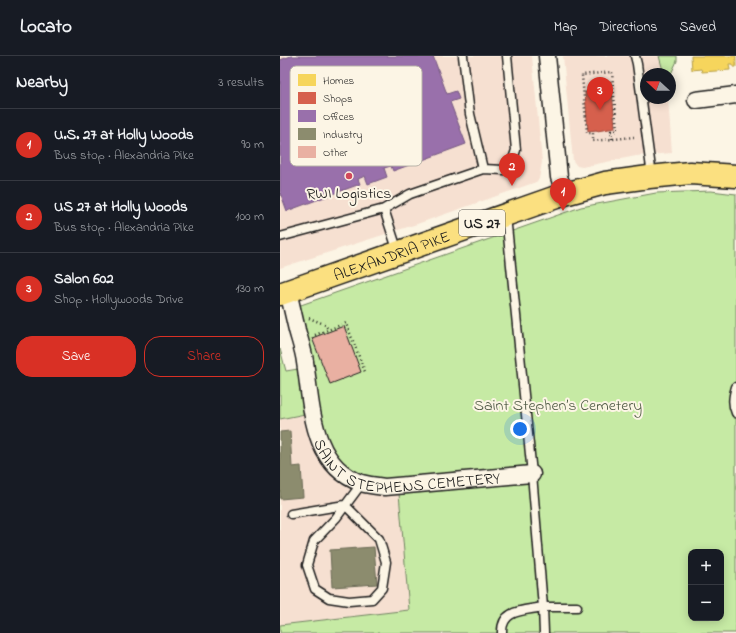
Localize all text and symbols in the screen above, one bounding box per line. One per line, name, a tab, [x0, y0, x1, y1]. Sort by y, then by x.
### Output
text: Locato	[20, 14, 72, 41]
text: Map	[554, 17, 577, 38]
text: Directions	[599, 17, 657, 38]
text: Saved	[679, 17, 716, 38]
legend	[290, 66, 422, 166]
north arrow	[640, 68, 676, 104]
text: Nearby	[16, 70, 68, 95]
text: 3 results	[218, 73, 264, 92]
text: Homes	[323, 73, 355, 89]
pin: 3	[587, 77, 613, 110]
text: Shops	[323, 91, 353, 107]
text: Offices	[323, 109, 354, 125]
text: U.S. 27 at Holly Woods	[54, 124, 194, 146]
text: Industry	[323, 127, 362, 144]
text: 1	[27, 135, 31, 154]
text: 90 m	[241, 135, 264, 154]
text: Other	[323, 145, 348, 161]
text: Bus stop · Alexandria Pike	[54, 146, 194, 165]
pin: 2	[499, 153, 525, 186]
marker: RWI Logistics	[344, 171, 354, 181]
pin: 1	[550, 178, 576, 211]
place label: RWI Logistics	[307, 182, 391, 206]
text: US 27 at Holly Woods	[54, 196, 188, 218]
text: 2	[26, 207, 32, 226]
text: 100 m	[235, 207, 264, 226]
road number: US 27	[459, 210, 505, 236]
text: Bus stop · Alexandria Pike	[54, 218, 194, 237]
street label: ALEXANDRIA PIKE	[330, 225, 454, 288]
text: Salon 602	[54, 268, 114, 290]
text: 3	[26, 279, 32, 298]
text: 130 m	[236, 279, 264, 298]
text: Shop · Hollywoods Drive	[54, 290, 183, 309]
button: Save	[16, 336, 136, 377]
button: Share	[144, 336, 264, 377]
park label: Saint Stephen’s Cemetery	[474, 394, 642, 418]
your location	[510, 419, 530, 439]
street label: SAINT STEPHENS CEMETERY	[306, 435, 502, 501]
map controls	[688, 549, 724, 621]
button: +	[688, 549, 724, 585]
button: −	[688, 585, 724, 621]

